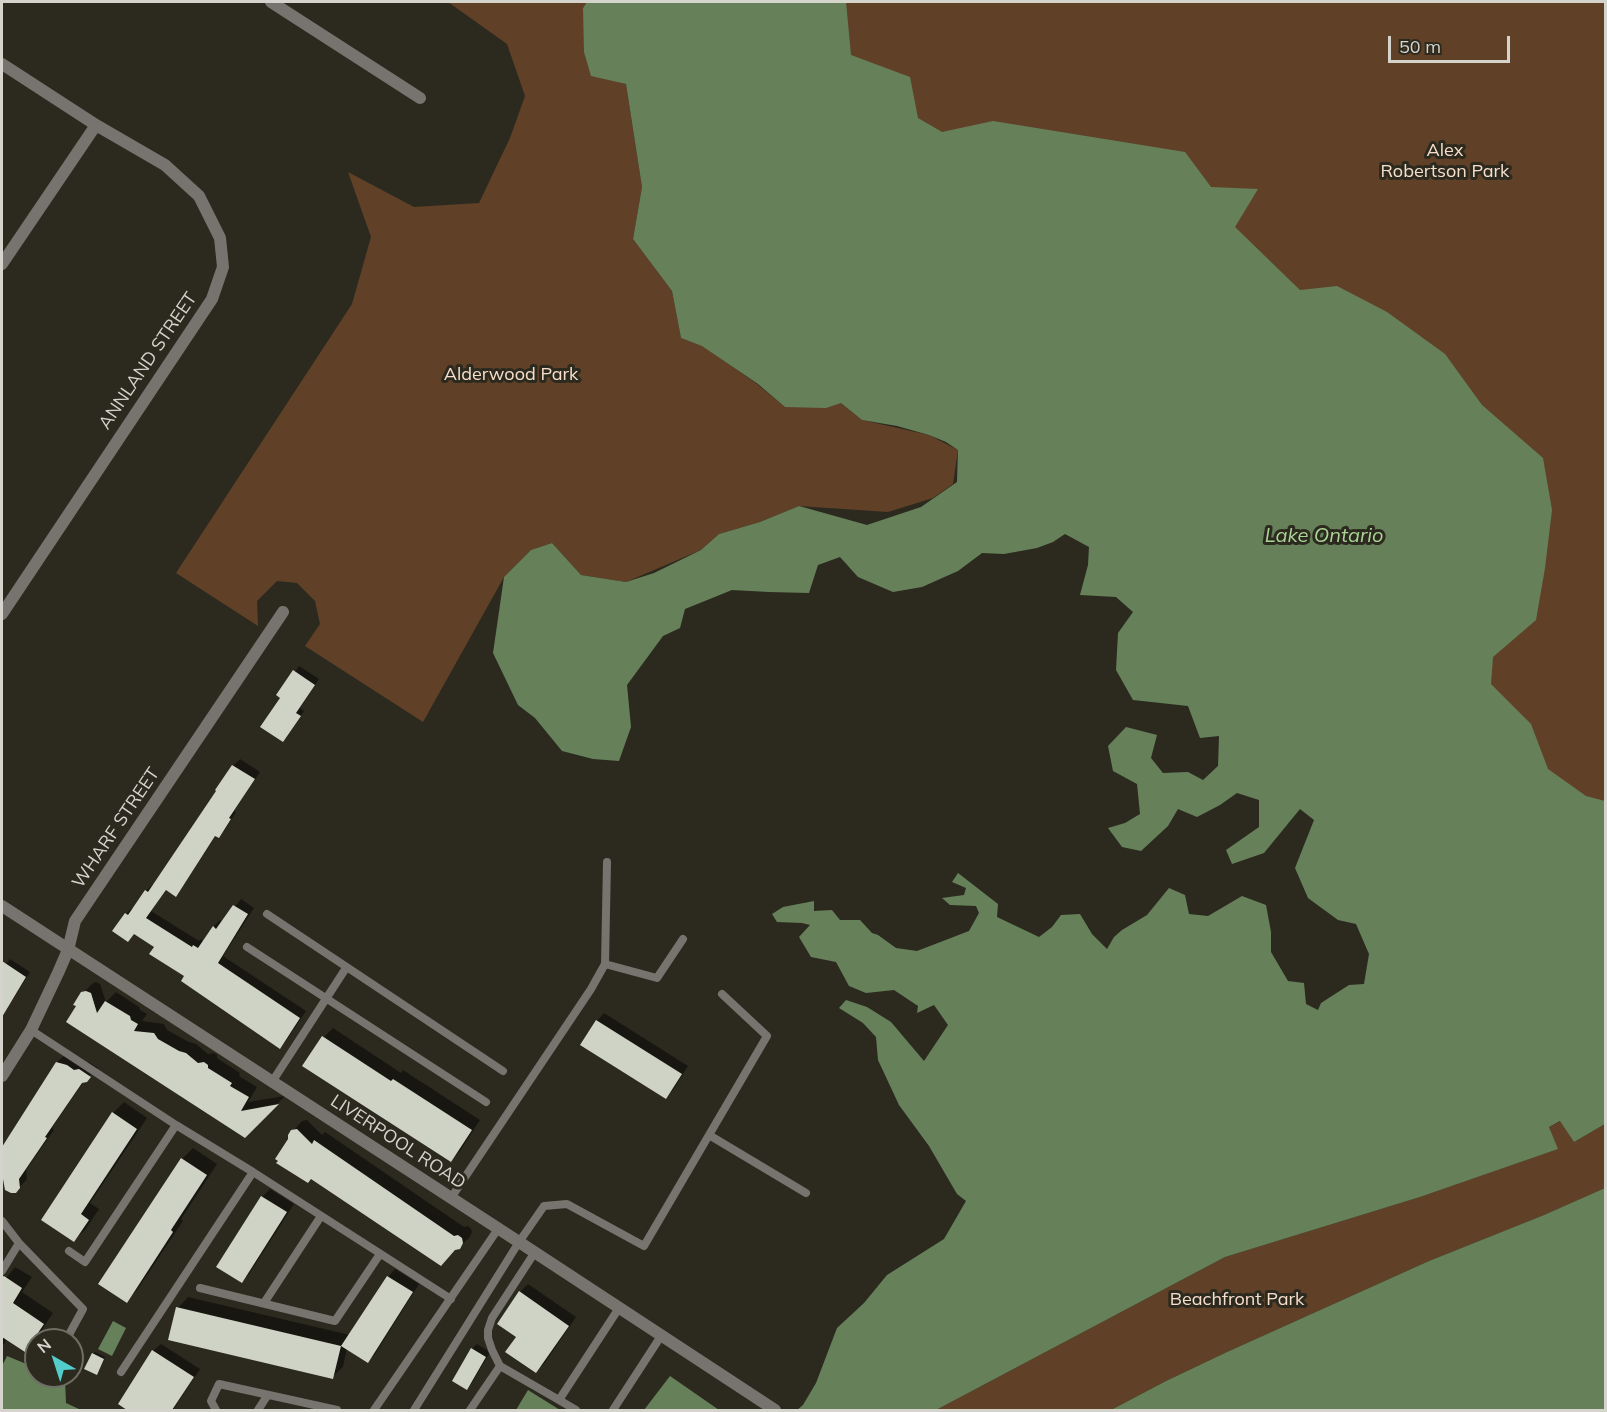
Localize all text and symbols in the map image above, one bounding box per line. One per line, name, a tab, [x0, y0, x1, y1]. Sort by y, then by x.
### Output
scale bar	[1391, 24, 1512, 62]
text: 50 m	[1399, 35, 1441, 58]
park label: Alex Robertson Park	[1381, 140, 1509, 182]
street label: ANNLAND STREET	[94, 288, 202, 434]
park label: Alderwood Park	[444, 364, 578, 386]
water label: Lake Ontario	[1265, 524, 1383, 548]
street label: WHARF STREET	[68, 764, 164, 892]
street label: LIVERPOOL ROAD	[326, 1090, 470, 1194]
park label: Beachfront Park	[1170, 1289, 1304, 1311]
north arrow	[24, 1328, 84, 1388]
text: N	[33, 1334, 55, 1357]

